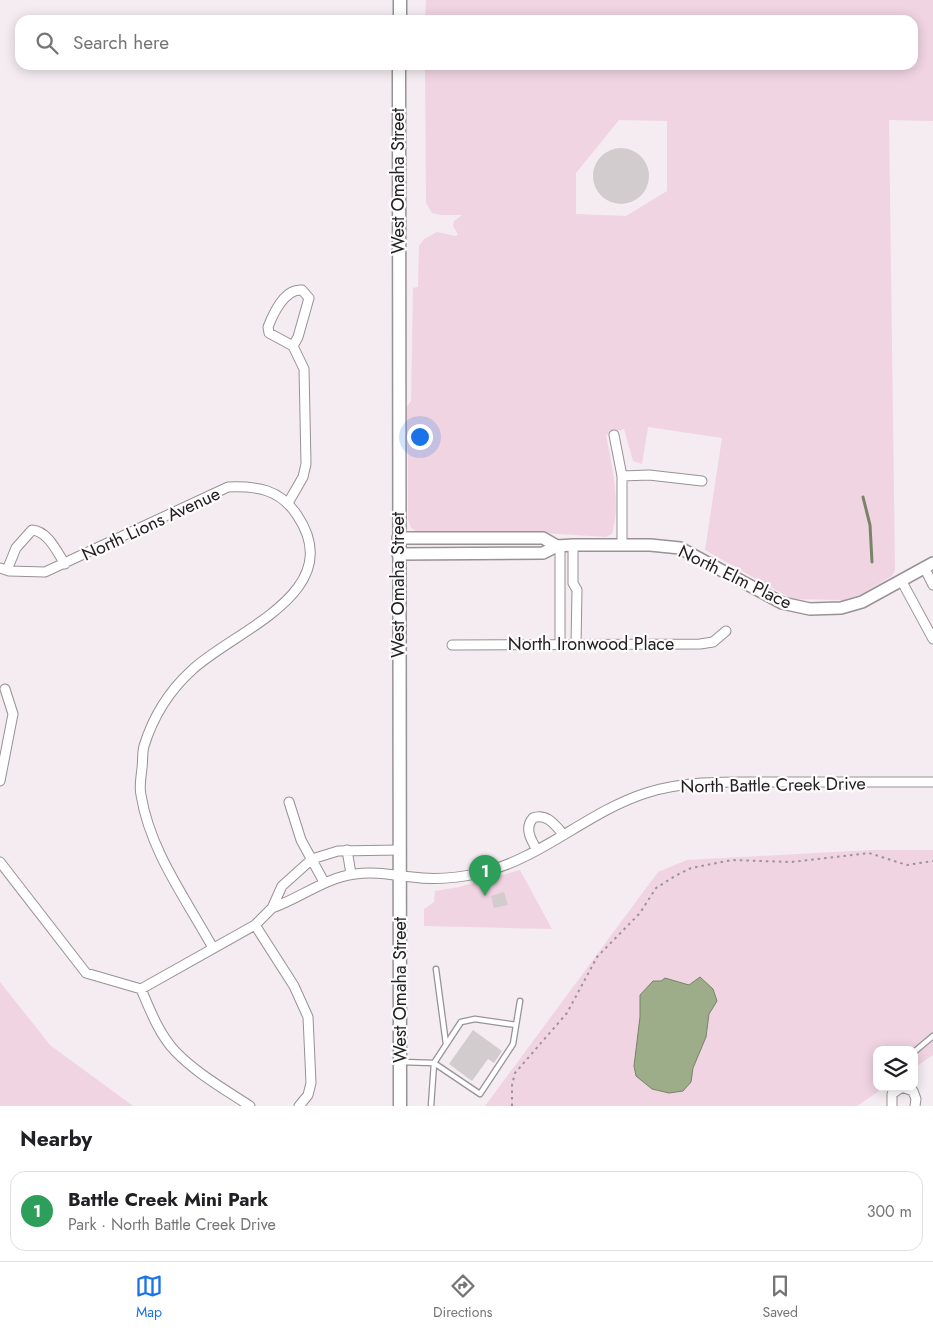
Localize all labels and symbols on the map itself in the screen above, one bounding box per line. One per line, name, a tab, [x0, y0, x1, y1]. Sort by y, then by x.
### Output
street label: West Omaha Street	[385, 107, 411, 254]
your location	[407, 424, 433, 450]
street label: North Lions Avenue	[78, 481, 224, 567]
street label: West Omaha Street	[385, 511, 411, 658]
street label: North Elm Place	[674, 538, 796, 616]
street label: North Ironwood Place	[508, 631, 674, 657]
street label: North Battle Creek Drive	[680, 770, 866, 800]
pin: 1	[469, 855, 501, 896]
street label: West Omaha Street	[387, 916, 413, 1063]

